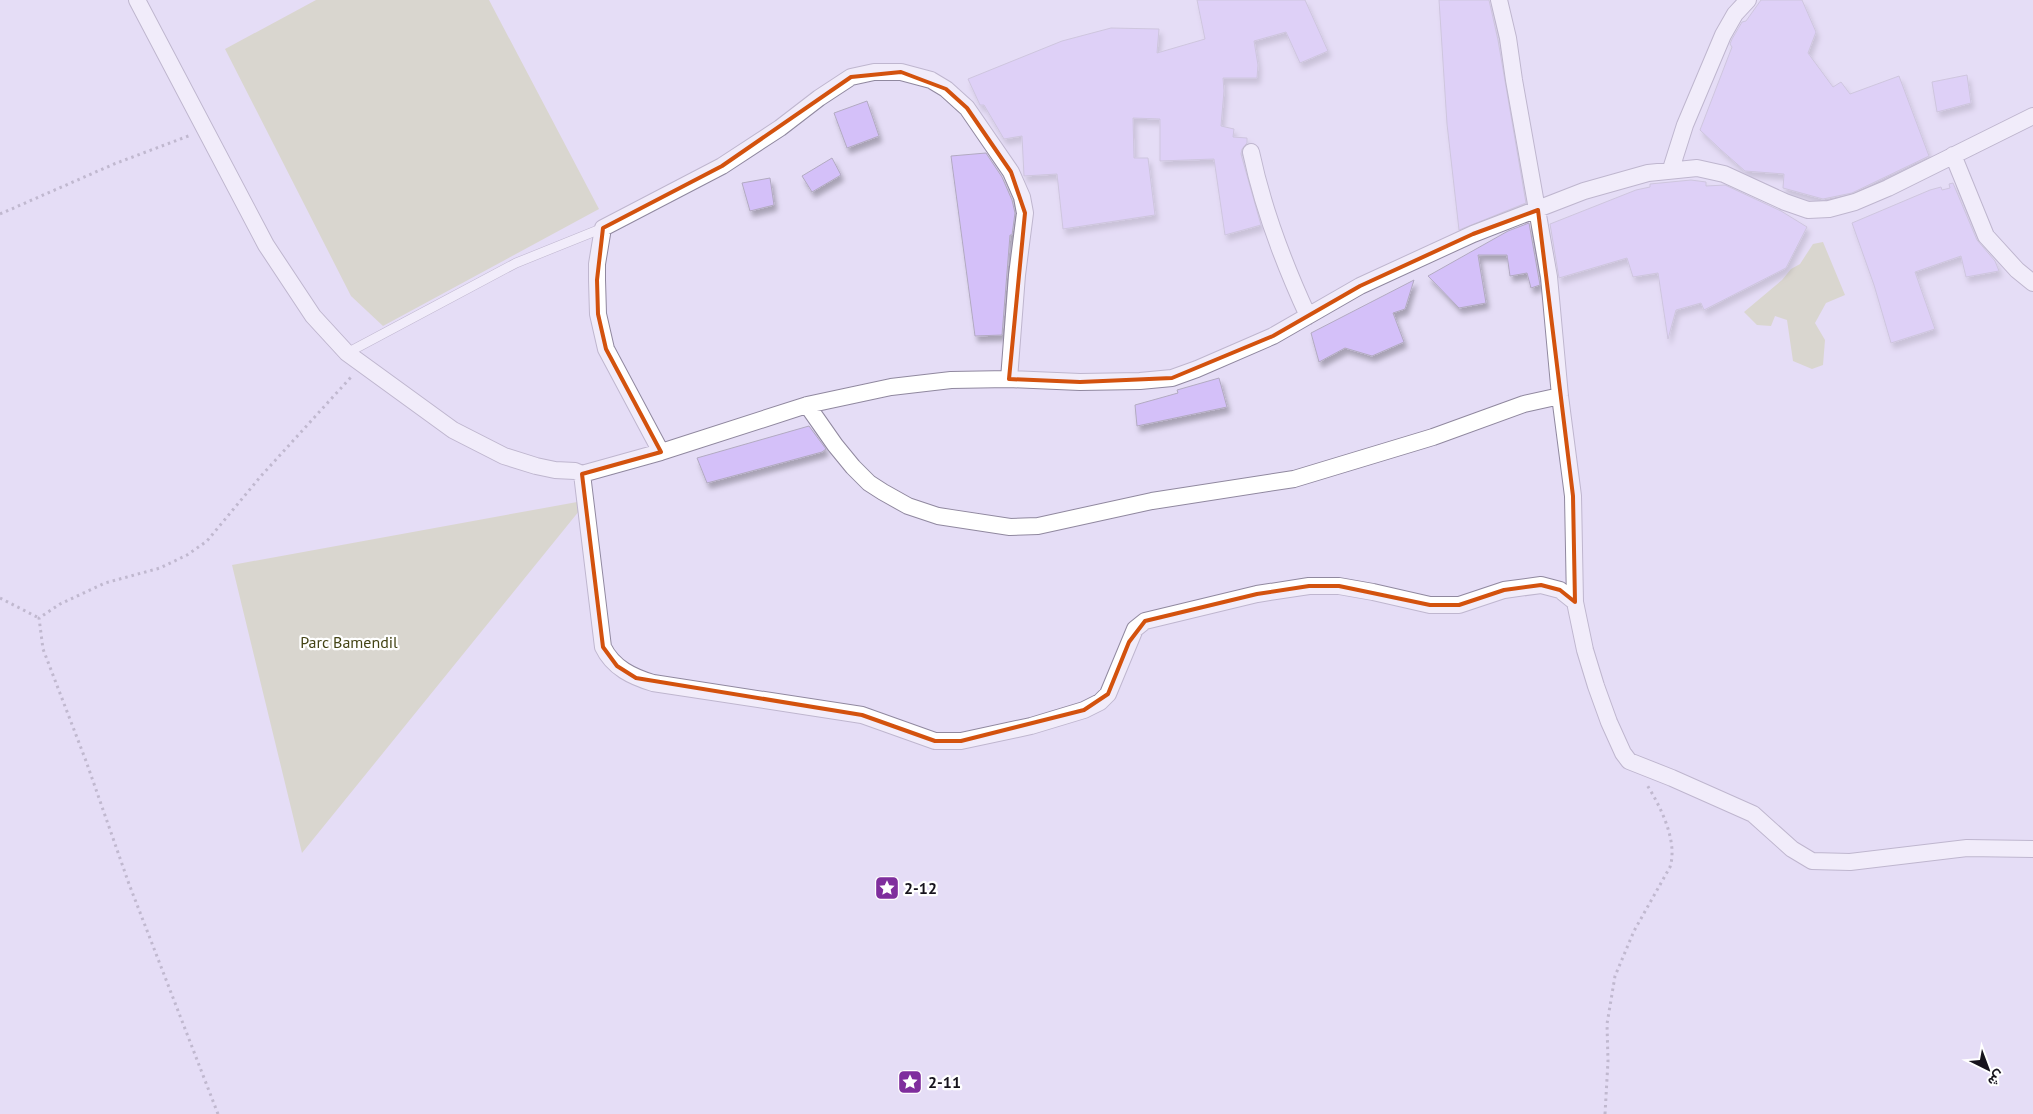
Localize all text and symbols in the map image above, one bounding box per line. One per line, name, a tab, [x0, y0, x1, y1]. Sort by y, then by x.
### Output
park label: Parc Bamendil	[300, 632, 398, 652]
place icon: 2-12	[874, 875, 900, 901]
place label: 2-12	[904, 878, 937, 898]
north arrow	[1963, 1044, 2013, 1094]
text: ش	[1984, 1066, 2009, 1091]
place icon: 2-11	[897, 1069, 923, 1095]
place label: 2-11	[928, 1072, 961, 1092]

